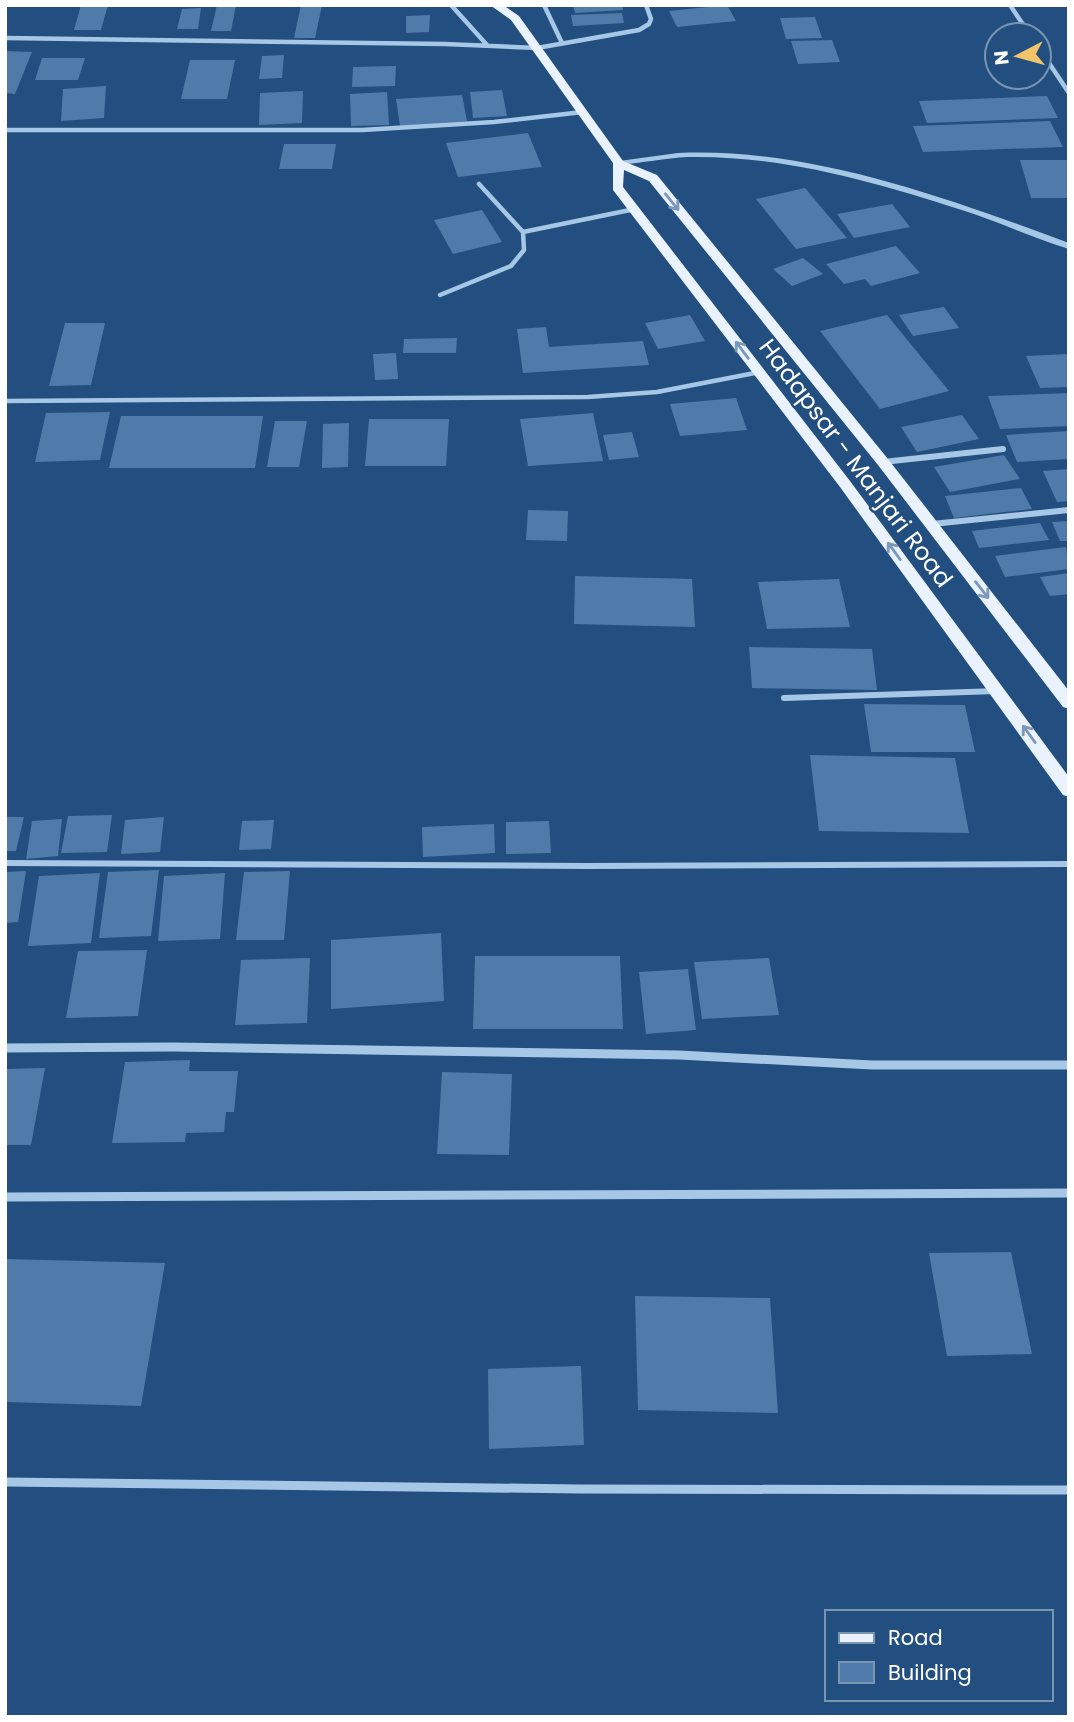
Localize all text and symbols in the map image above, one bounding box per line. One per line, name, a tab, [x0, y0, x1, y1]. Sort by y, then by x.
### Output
north arrow	[983, 21, 1053, 91]
text: N	[987, 49, 1016, 66]
one-way arrow	[665, 192, 680, 210]
street label: Hadapsar - Manjari Road	[752, 332, 960, 594]
one-way arrow	[735, 341, 750, 360]
one-way arrow	[887, 542, 902, 561]
one-way arrow	[975, 580, 990, 599]
one-way arrow	[1022, 725, 1036, 744]
legend	[825, 1610, 1053, 1701]
text: Road	[888, 1623, 943, 1652]
text: Building	[888, 1658, 972, 1687]

